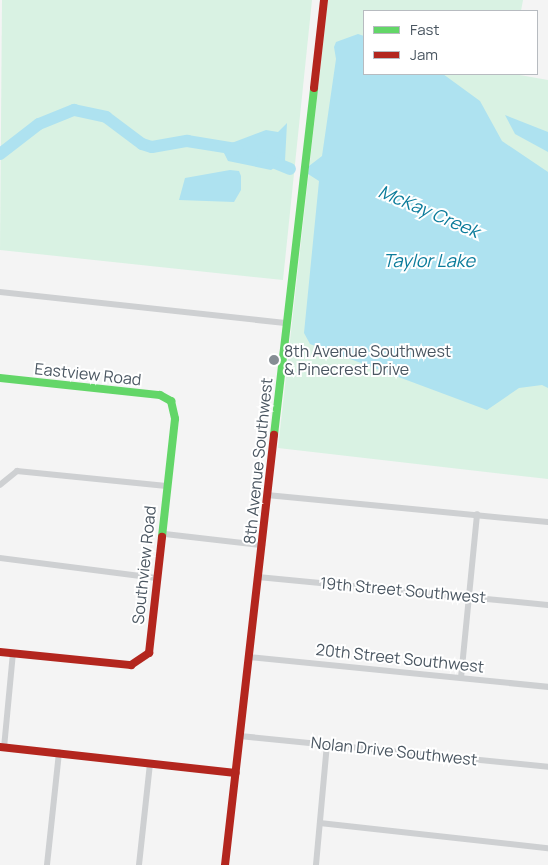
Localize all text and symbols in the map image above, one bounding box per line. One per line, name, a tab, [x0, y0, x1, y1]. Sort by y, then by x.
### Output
legend	[363, 10, 538, 75]
text: Fast	[410, 19, 439, 40]
text: Jam	[410, 44, 438, 65]
water label: McKay Creek	[375, 180, 483, 242]
water label: Taylor Lake	[383, 249, 475, 271]
place label: 8th Avenue Southwest & Pinecrest Drive	[284, 341, 451, 379]
marker: 8th Avenue Southwest & Pinecrest Drive	[268, 354, 280, 366]
street label: Eastview Road	[34, 359, 142, 389]
street label: 8th Avenue Southwest	[240, 377, 276, 545]
street label: Southview Road	[128, 505, 160, 625]
street label: 19th Street Southwest	[319, 573, 487, 607]
street label: 20th Street Southwest	[315, 640, 485, 676]
street label: Nolan Drive Southwest	[310, 733, 478, 769]

